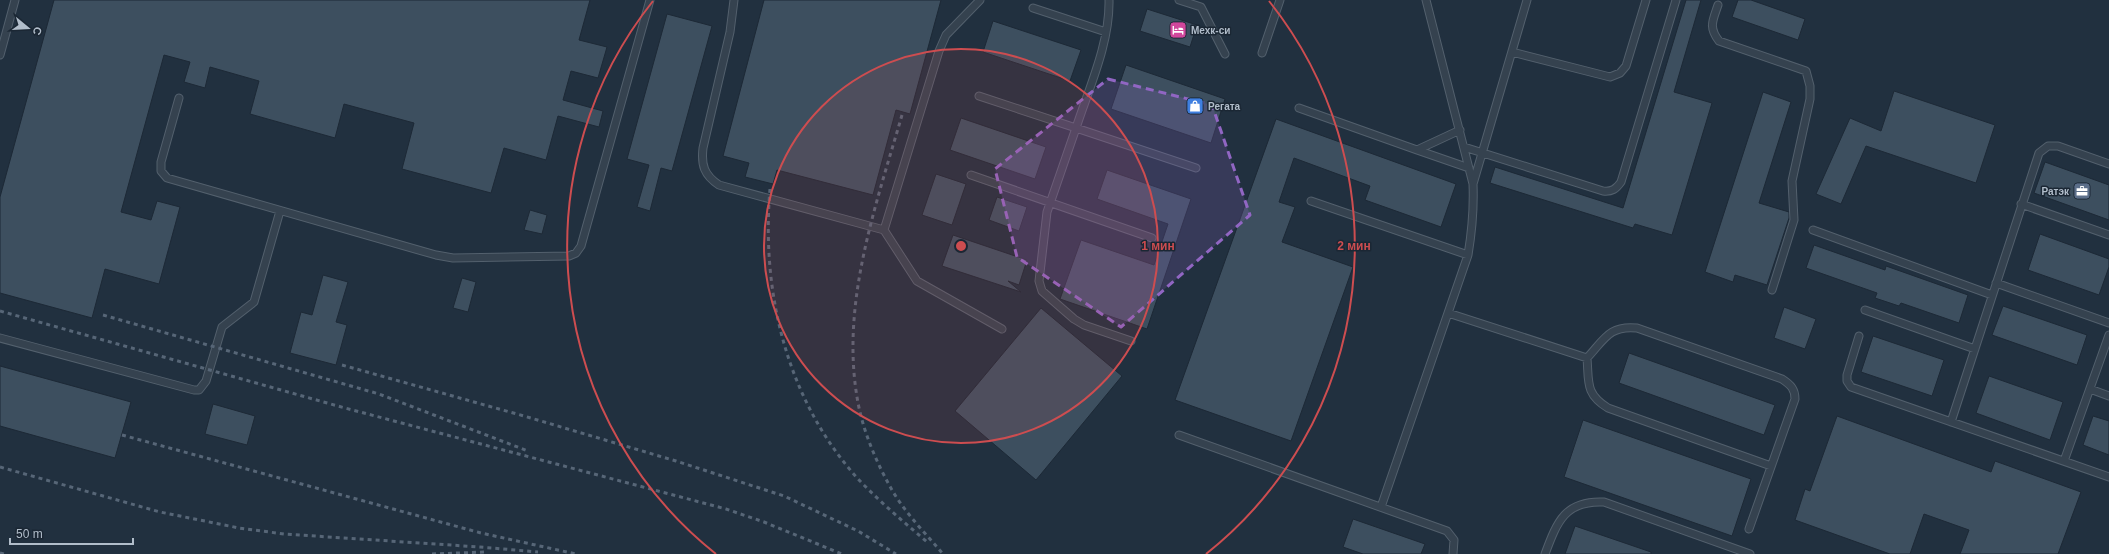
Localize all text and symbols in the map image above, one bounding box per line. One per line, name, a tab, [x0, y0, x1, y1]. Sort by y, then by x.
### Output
north arrow	[8, 8, 48, 48]
hotel icon: Мехк-си	[1168, 20, 1188, 40]
text: С	[31, 25, 44, 37]
place label: Мехк-си	[1191, 25, 1230, 36]
shop icon: Регата	[1185, 96, 1205, 116]
place label: Регата	[1208, 101, 1241, 112]
office icon: Ратэк	[2072, 181, 2092, 201]
place label: Ратэк	[2041, 186, 2070, 197]
centre of rings	[954, 239, 968, 253]
text: 1 мин	[1141, 239, 1175, 253]
text: 2 мин	[1337, 239, 1371, 253]
scale bar	[10, 520, 133, 546]
text: 50 m	[16, 527, 43, 541]

